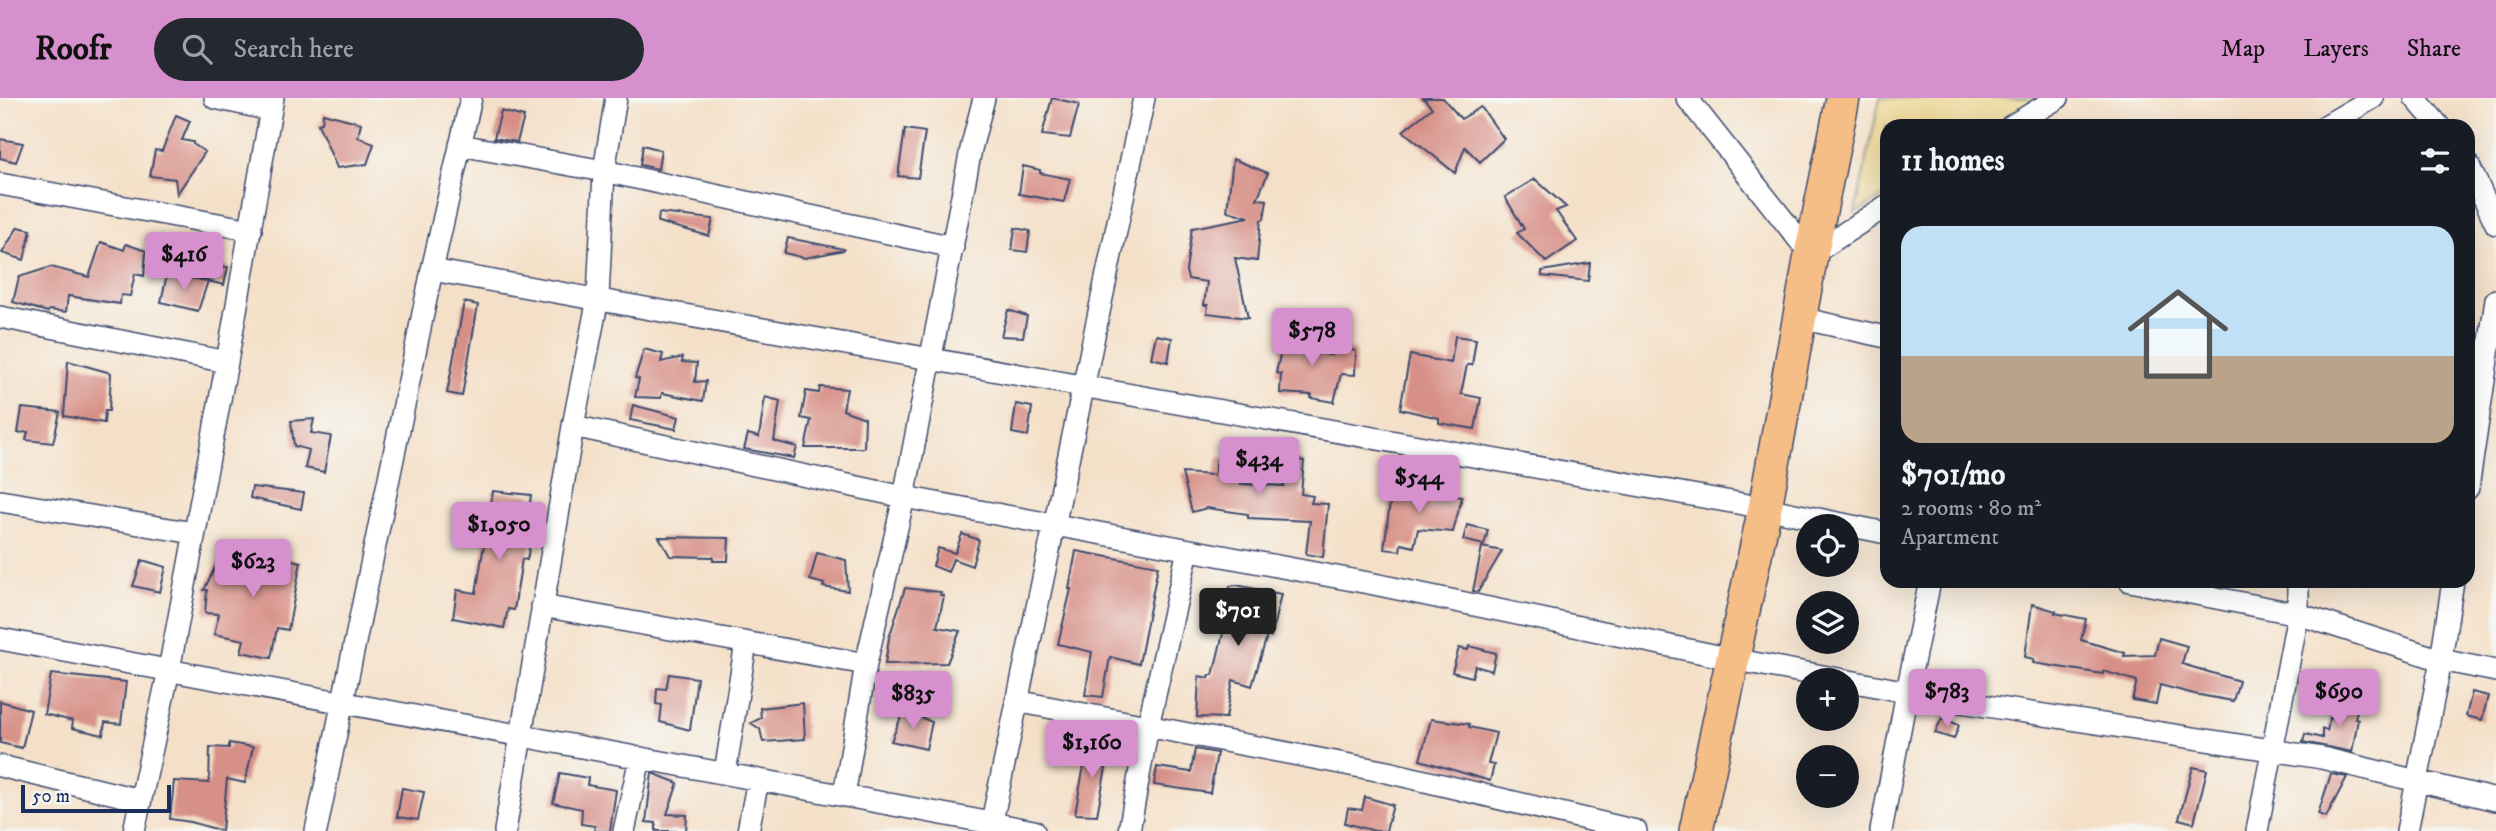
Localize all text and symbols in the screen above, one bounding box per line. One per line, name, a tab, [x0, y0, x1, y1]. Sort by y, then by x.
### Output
search box	[154, 18, 644, 81]
text: Roofr	[35, 29, 112, 70]
icon: search	[178, 30, 216, 68]
text: Search here	[234, 33, 354, 66]
text: Map	[2221, 34, 2265, 64]
text: Layers	[2303, 34, 2369, 64]
text: Share	[2407, 34, 2461, 64]
icon: filters	[2416, 142, 2454, 180]
text: 11 homes	[1901, 143, 2005, 180]
pin: $416	[143, 232, 225, 292]
text: $416	[161, 240, 207, 269]
icon: home	[2115, 271, 2241, 397]
pin: $578	[1271, 308, 1353, 368]
text: $578	[1288, 316, 1336, 345]
pin: $434	[1218, 438, 1300, 497]
text: $434	[1235, 445, 1283, 474]
pin: $544	[1378, 456, 1460, 515]
text: $701/mo	[1901, 457, 2005, 494]
text: $544	[1394, 463, 1444, 492]
text: 2 rooms · 80 m²	[1901, 494, 2041, 523]
pin: $1,050	[442, 503, 556, 562]
text: $1,050	[467, 510, 531, 539]
map controls	[1796, 514, 1859, 808]
button: locate	[1796, 514, 1859, 577]
text: Apartment	[1901, 523, 1999, 552]
pin: $623	[212, 540, 294, 599]
text: $623	[231, 547, 275, 576]
pin: $701	[1197, 588, 1279, 648]
button: layers	[1796, 591, 1859, 654]
text: $701	[1215, 596, 1261, 625]
button: +	[1796, 668, 1859, 731]
pin: $783	[1906, 670, 1988, 729]
pin: $690	[2298, 670, 2380, 729]
pin: $835	[872, 672, 954, 731]
text: $783	[1925, 677, 1969, 706]
text: $690	[2315, 677, 2363, 706]
text: $835	[891, 679, 935, 708]
pin: $1,160	[1035, 720, 1149, 780]
text: $1,160	[1062, 728, 1122, 757]
button: −	[1796, 745, 1859, 808]
scale bar	[21, 782, 172, 814]
text: 50 m	[32, 785, 70, 808]

